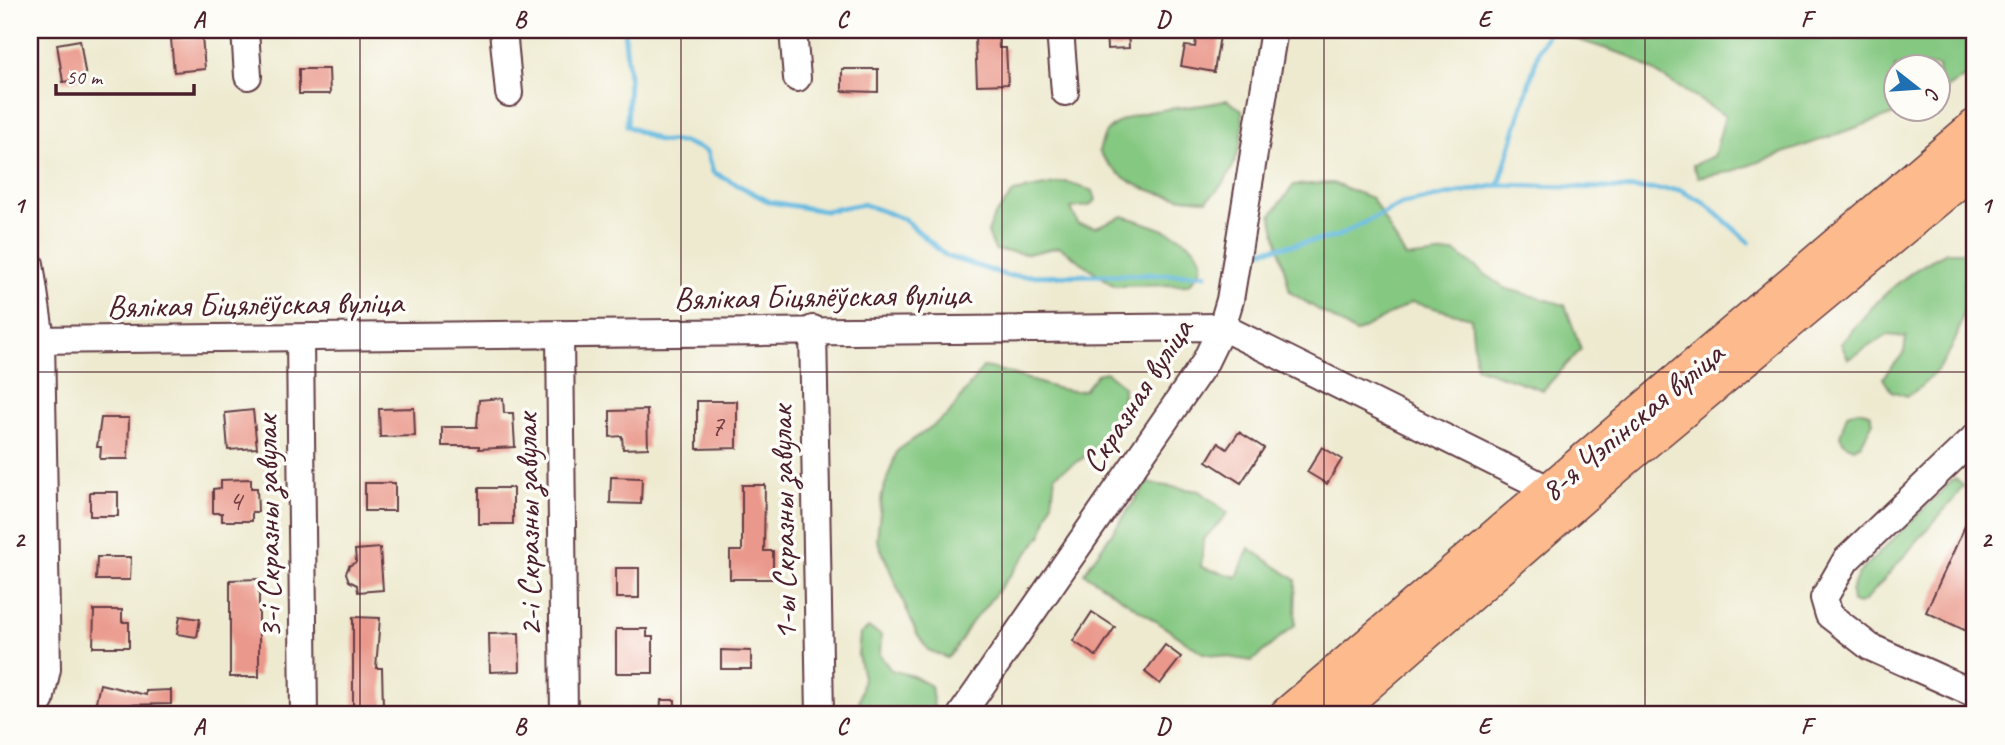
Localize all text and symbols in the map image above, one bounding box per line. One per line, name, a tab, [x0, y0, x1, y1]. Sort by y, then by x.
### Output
text: A	[193, 5, 207, 34]
text: B	[514, 5, 528, 34]
text: C	[837, 5, 851, 34]
text: D	[1156, 5, 1172, 34]
text: E	[1478, 5, 1494, 34]
text: F	[1801, 5, 1817, 34]
scale bar	[56, 52, 194, 96]
north arrow	[1882, 52, 1952, 122]
text: 50 m	[66, 64, 104, 90]
text: С	[1919, 85, 1945, 103]
text: 1	[14, 191, 27, 220]
text: 1	[1981, 191, 1994, 220]
street label: Вялікая Біцялёўская вуліца	[674, 272, 973, 320]
street label: Вялікая Біцялёўская вуліца	[107, 280, 406, 328]
street label: Скразная вуліца	[1071, 308, 1204, 481]
street label: 8-я Чэпінская вуліца	[1531, 331, 1734, 511]
street label: 1-ы Скразны завулак	[760, 402, 806, 641]
house number: 7	[710, 406, 725, 444]
street label: 2-і Скразны завулак	[505, 410, 551, 637]
street label: 3-і Скразны завулак	[245, 412, 291, 639]
house number: 4	[228, 481, 244, 519]
text: 2	[14, 525, 27, 554]
text: 2	[1981, 525, 1994, 554]
text: A	[193, 712, 207, 741]
text: B	[514, 712, 528, 741]
text: C	[837, 712, 851, 741]
text: D	[1156, 712, 1172, 741]
text: E	[1478, 712, 1494, 741]
text: F	[1801, 712, 1817, 741]

